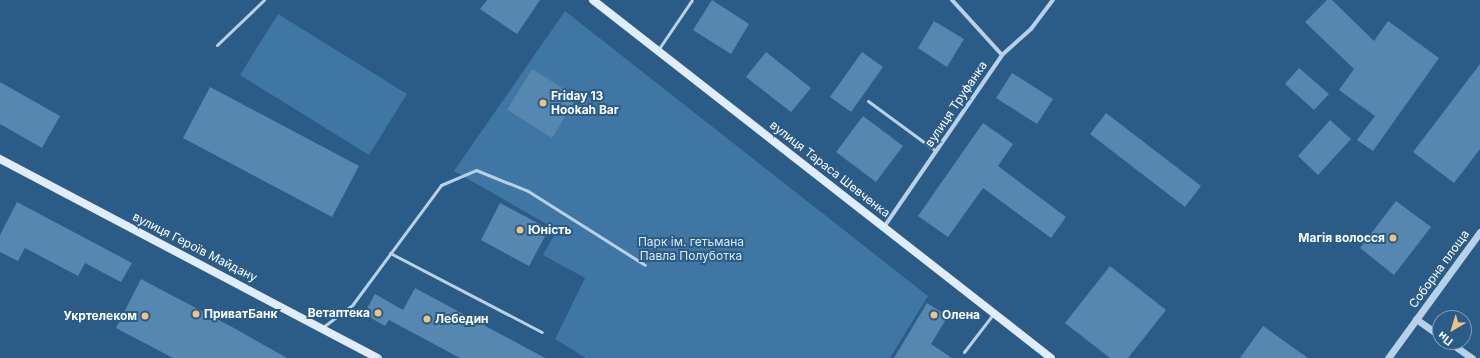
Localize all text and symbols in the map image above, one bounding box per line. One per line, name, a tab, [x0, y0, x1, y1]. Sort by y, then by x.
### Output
street label: вулиця Труфанка	[922, 58, 990, 150]
place label: Friday 13 Hookah Bar	[551, 89, 619, 117]
marker: Friday 13 Hookah Bar	[538, 98, 548, 108]
street label: вулиця Тараса Шевченка	[767, 118, 893, 220]
street label: вулиця Героїв Майдану	[130, 209, 260, 285]
place label: Юність	[528, 223, 572, 237]
marker: Юність	[515, 225, 525, 235]
street label: Соборна площа	[1406, 227, 1472, 311]
place label: Магія волосся	[1298, 231, 1385, 245]
marker: Магія волосся	[1388, 233, 1398, 243]
park label: Парк ім. гетьмана Павла Полуботка	[638, 235, 744, 263]
place label: Ветаптека	[308, 306, 370, 320]
place label: ПриватБанк	[204, 307, 277, 321]
marker: Ветаптека	[373, 308, 383, 318]
place label: Олена	[942, 308, 980, 322]
place label: Укртелеком	[63, 309, 137, 323]
marker: ПриватБанк	[191, 309, 201, 319]
marker: Олена	[929, 310, 939, 320]
north arrow	[1432, 310, 1472, 350]
marker: Укртелеком	[140, 311, 150, 321]
place label: Лебедин	[435, 312, 489, 326]
marker: Лебедин	[422, 314, 432, 324]
text: Пн	[1435, 329, 1455, 349]

